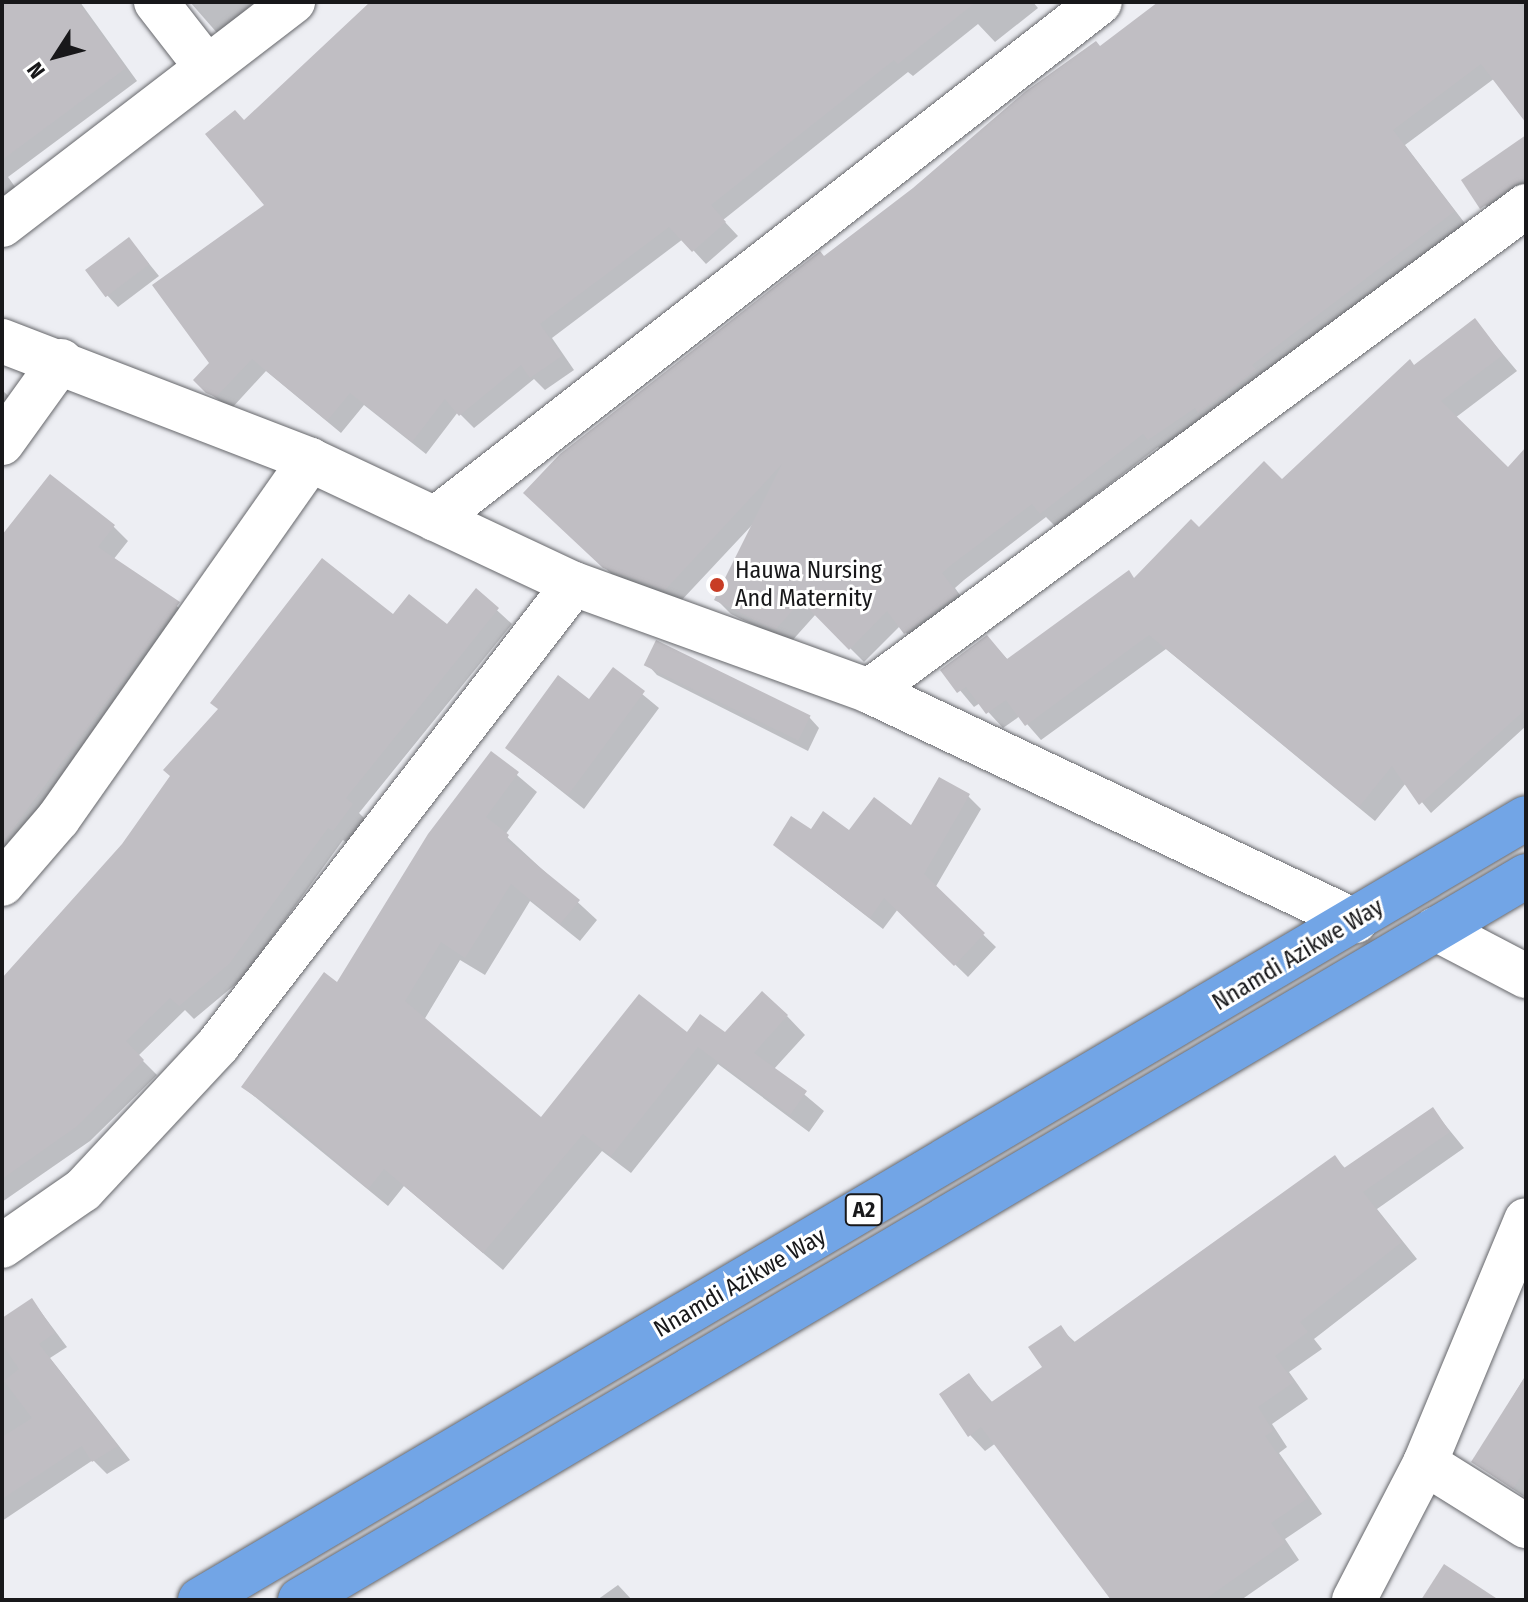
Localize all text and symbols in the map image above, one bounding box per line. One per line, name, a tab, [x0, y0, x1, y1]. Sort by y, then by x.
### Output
north arrow	[16, 16, 96, 96]
text: N	[21, 57, 51, 84]
place label: Hauwa Nursing And Maternity	[735, 557, 882, 613]
marker: Hauwa Nursing And Maternity	[706, 574, 728, 596]
street label: Nnamdi Azikwe Way	[1207, 893, 1389, 1017]
road number: A2	[844, 1192, 884, 1228]
street label: Nnamdi Azikwe Way	[649, 1222, 831, 1344]

